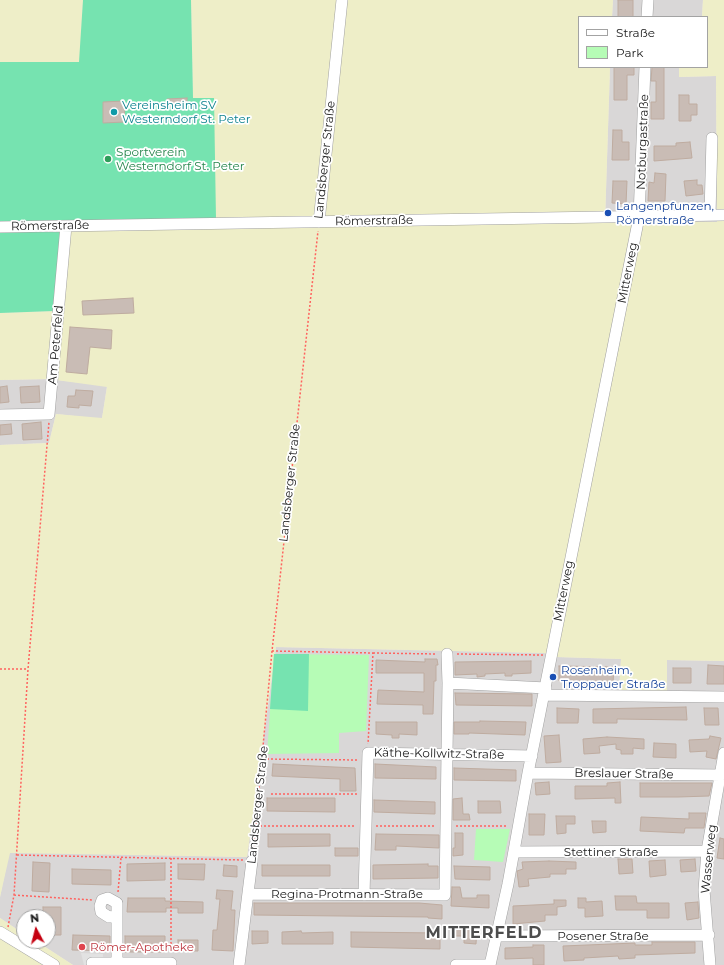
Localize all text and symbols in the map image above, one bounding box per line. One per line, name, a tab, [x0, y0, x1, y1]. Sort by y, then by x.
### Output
legend	[578, 16, 708, 68]
text: Straße	[616, 25, 655, 40]
text: Park	[616, 45, 643, 60]
street label: Notburgastraße	[634, 94, 652, 190]
place label: Vereinsheim SV Westerndorf St. Peter	[122, 98, 251, 126]
street label: Landsberger Straße	[312, 100, 338, 220]
marker: Vereinsheim SV Westerndorf St. Peter	[109, 107, 119, 117]
place label: Sportverein Westerndorf St. Peter	[116, 145, 245, 173]
marker: Sportverein Westerndorf St. Peter	[103, 154, 113, 164]
place label: Langenpfunzen, Römerstraße	[616, 199, 714, 227]
marker: Langenpfunzen, Römerstraße	[603, 208, 613, 218]
street label: Römerstraße	[335, 213, 413, 229]
street label: Römerstraße	[11, 218, 89, 234]
street label: Mitterweg	[615, 241, 641, 305]
street label: Am Peterfeld	[45, 305, 67, 385]
street label: Landsberger Straße	[277, 423, 303, 543]
street label: Mitterweg	[551, 559, 577, 623]
place label: Rosenheim, Troppauer Straße	[561, 663, 665, 691]
marker: Rosenheim, Troppauer Straße	[548, 672, 558, 682]
street label: Landsberger Straße	[245, 745, 271, 865]
street label: Käthe-Kollwitz-Straße	[374, 746, 504, 762]
street label: Breslauer Straße	[574, 766, 674, 782]
street label: Wasserweg	[698, 824, 720, 894]
street label: Stettiner Straße	[564, 845, 658, 859]
street label: Regina-Protmann-Straße	[271, 887, 423, 901]
north arrow	[16, 909, 56, 949]
text: N	[29, 911, 40, 926]
district label: MITTERFELD	[426, 923, 542, 943]
street label: Posener Straße	[557, 929, 649, 943]
place label: Römer-Apotheke	[90, 940, 194, 954]
marker: Römer-Apotheke	[77, 942, 87, 952]

